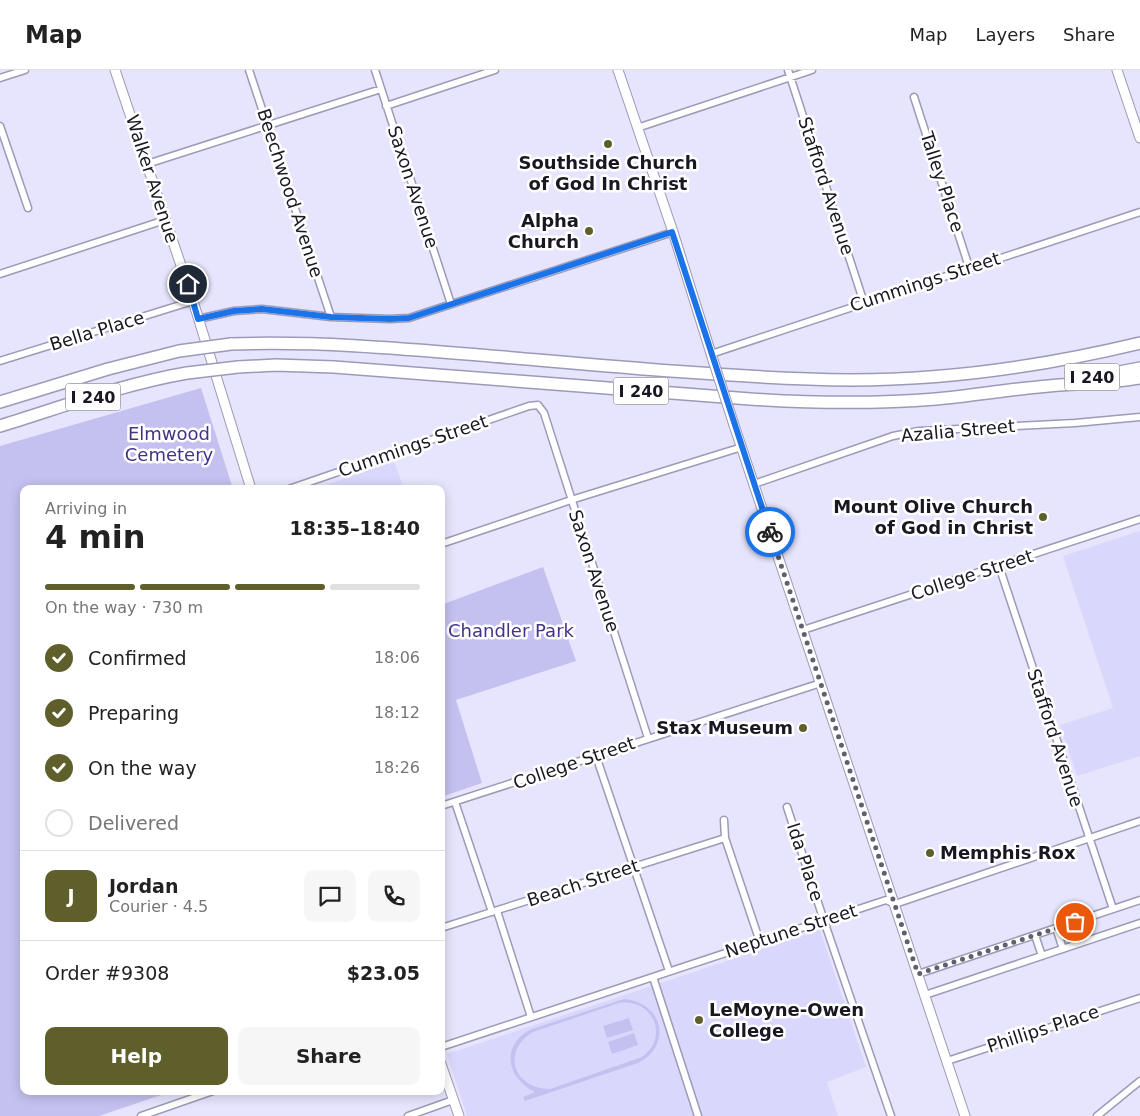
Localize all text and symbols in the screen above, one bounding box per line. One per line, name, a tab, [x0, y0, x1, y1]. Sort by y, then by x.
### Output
text: Map	[25, 21, 82, 49]
text: Map	[909, 24, 947, 45]
text: Layers	[975, 24, 1035, 45]
text: Share	[1063, 24, 1115, 45]
street label: Beechwood Avenue	[253, 106, 328, 280]
street label: Walker Avenue	[122, 112, 183, 246]
street label: Stafford Avenue	[794, 114, 859, 258]
street label: Saxon Avenue	[384, 123, 443, 251]
street label: Talley Place	[916, 128, 969, 235]
marker: Southside Church of God In Christ	[602, 138, 614, 150]
place label: Southside Church of God In Christ	[518, 152, 698, 194]
place label: Alpha Church	[508, 210, 579, 252]
marker: Alpha Church	[583, 225, 595, 237]
street label: Cummings Street	[847, 247, 1003, 316]
pin	[167, 263, 209, 305]
icon: home	[174, 270, 202, 298]
street label: Bella Place	[47, 306, 147, 355]
road number: I 240	[1064, 364, 1120, 390]
road number: I 240	[614, 378, 668, 404]
road number: I 240	[66, 384, 120, 411]
street label: Cummings Street	[335, 410, 490, 481]
street label: Azalia Street	[900, 415, 1016, 446]
park label: Elmwood Cemetery	[125, 423, 214, 465]
place label: Mount Olive Church of God in Christ	[833, 496, 1033, 538]
text: Arriving in	[45, 499, 127, 518]
street label: Saxon Avenue	[565, 507, 624, 635]
courier	[745, 507, 795, 557]
marker: Mount Olive Church of God in Christ	[1037, 511, 1049, 523]
text: 18:35–18:40	[290, 517, 420, 539]
text: 4 min	[45, 518, 146, 556]
icon: bike	[756, 518, 784, 546]
street label: College Street	[908, 545, 1036, 604]
text: On the way · 730 m	[45, 598, 203, 617]
park label: Chandler Park	[448, 620, 575, 641]
icon: check	[45, 644, 73, 672]
text: Confirmed	[88, 647, 187, 669]
text: 18:06	[374, 648, 420, 667]
street label: Stafford Avenue	[1023, 666, 1088, 810]
icon: check	[45, 699, 73, 727]
text: Preparing	[88, 702, 179, 724]
text: 18:12	[374, 703, 420, 722]
place label: Stax Museum	[656, 717, 793, 738]
marker: Stax Museum	[797, 722, 809, 734]
street label: College Street	[510, 732, 638, 793]
icon: check	[45, 754, 73, 782]
text: On the way	[88, 757, 197, 779]
text: 18:26	[374, 758, 420, 777]
text: Delivered	[88, 812, 179, 834]
street label: Ida Place	[783, 820, 828, 904]
place label: Memphis Rox	[940, 842, 1076, 863]
marker: Memphis Rox	[924, 847, 936, 859]
street label: Beach Street	[524, 855, 641, 910]
button: chat	[304, 870, 356, 922]
button: phone	[368, 870, 420, 922]
text: Jordan	[109, 875, 178, 897]
text: J	[67, 885, 75, 907]
text: Courier · 4.5	[109, 897, 208, 916]
street label: Neptune Street	[722, 899, 859, 962]
pin	[1054, 901, 1096, 943]
icon: bag	[1061, 908, 1089, 936]
text: Order #9308	[45, 962, 169, 984]
text: $23.05	[347, 962, 420, 984]
place label: LeMoyne-Owen College	[709, 999, 864, 1041]
street label: Phillips Place	[984, 1001, 1102, 1057]
marker: LeMoyne-Owen College	[693, 1014, 705, 1026]
button: Help	[45, 1027, 228, 1085]
button: Share	[238, 1027, 420, 1085]

